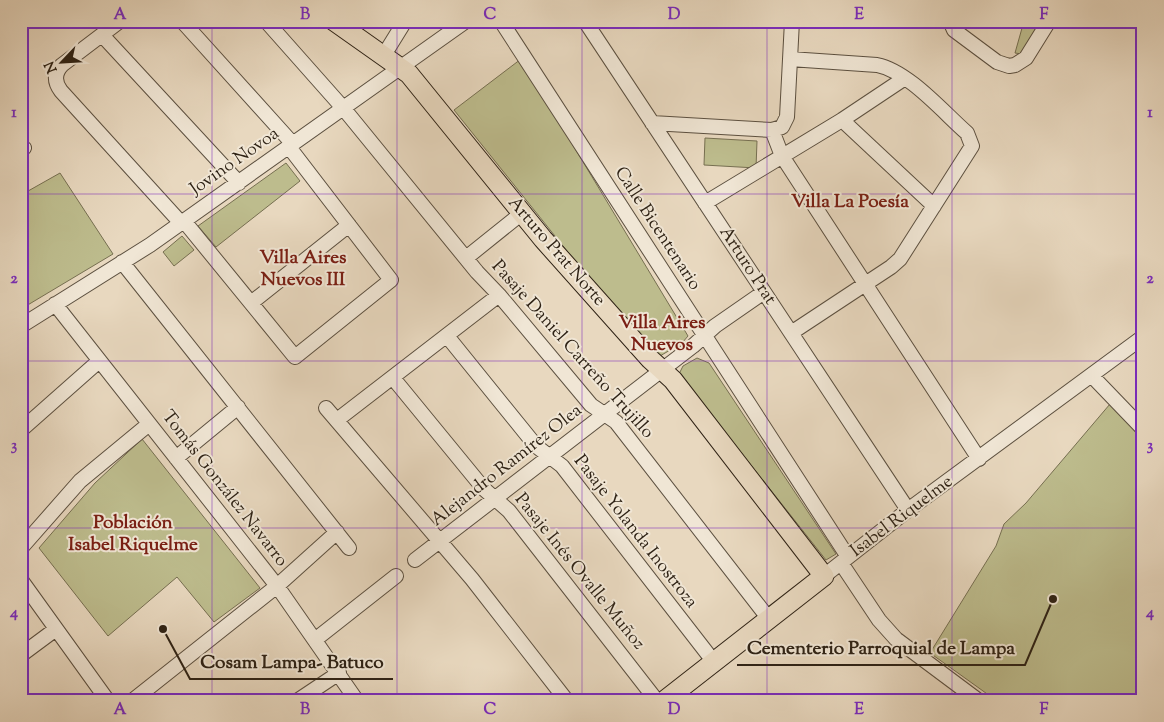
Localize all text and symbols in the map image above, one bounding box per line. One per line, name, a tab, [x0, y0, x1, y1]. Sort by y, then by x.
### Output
text: A	[114, 4, 127, 27]
text: B	[300, 4, 310, 27]
text: C	[484, 4, 497, 27]
text: D	[668, 4, 681, 27]
text: E	[854, 4, 864, 27]
text: F	[1040, 4, 1049, 27]
north arrow	[38, 38, 88, 88]
text: N	[41, 57, 63, 76]
text: 1	[11, 102, 17, 125]
text: 1	[1147, 102, 1153, 125]
street label: Jovino Novoa	[184, 122, 285, 203]
street label: Calle Bicentenario	[607, 162, 707, 296]
district label: Villa La Poesía	[791, 189, 909, 216]
street label: Arturo Prat Norte	[501, 191, 611, 313]
street label: Arturo Prat	[712, 222, 782, 310]
district label: Villa Aires Nuevos III	[259, 245, 347, 294]
street label: Pasaje Daniel Carreño Trujillo	[485, 255, 659, 445]
text: 2	[10, 268, 18, 291]
text: 2	[1146, 268, 1154, 291]
district label: Villa Aires Nuevos	[618, 310, 706, 359]
street label: Alejandro Ramírez Olea	[426, 399, 588, 533]
street label: Tomás González Navarro	[155, 405, 294, 573]
text: 3	[11, 435, 18, 458]
text: 3	[1147, 435, 1154, 458]
street label: Pasaje Yolanda Inostroza	[567, 450, 703, 614]
street label: Isabel Riquelme	[845, 470, 959, 564]
street label: Pasaje Inés Ovalle Muñoz	[507, 488, 651, 656]
district label: Población Isabel Riquelme	[68, 510, 198, 559]
text: 4	[9, 602, 18, 625]
text: 4	[1145, 602, 1154, 625]
callout: Cementerio Parroquial de Lampa	[737, 631, 1025, 665]
text: Cementerio Parroquial de Lampa	[747, 636, 1015, 663]
callout: Cosam Lampa- Batuco	[190, 645, 393, 679]
text: Cosam Lampa- Batuco	[200, 650, 384, 677]
text: A	[114, 699, 127, 722]
text: B	[300, 699, 310, 722]
text: C	[484, 699, 497, 722]
text: D	[668, 699, 681, 722]
text: E	[854, 699, 864, 722]
text: F	[1040, 699, 1049, 722]

